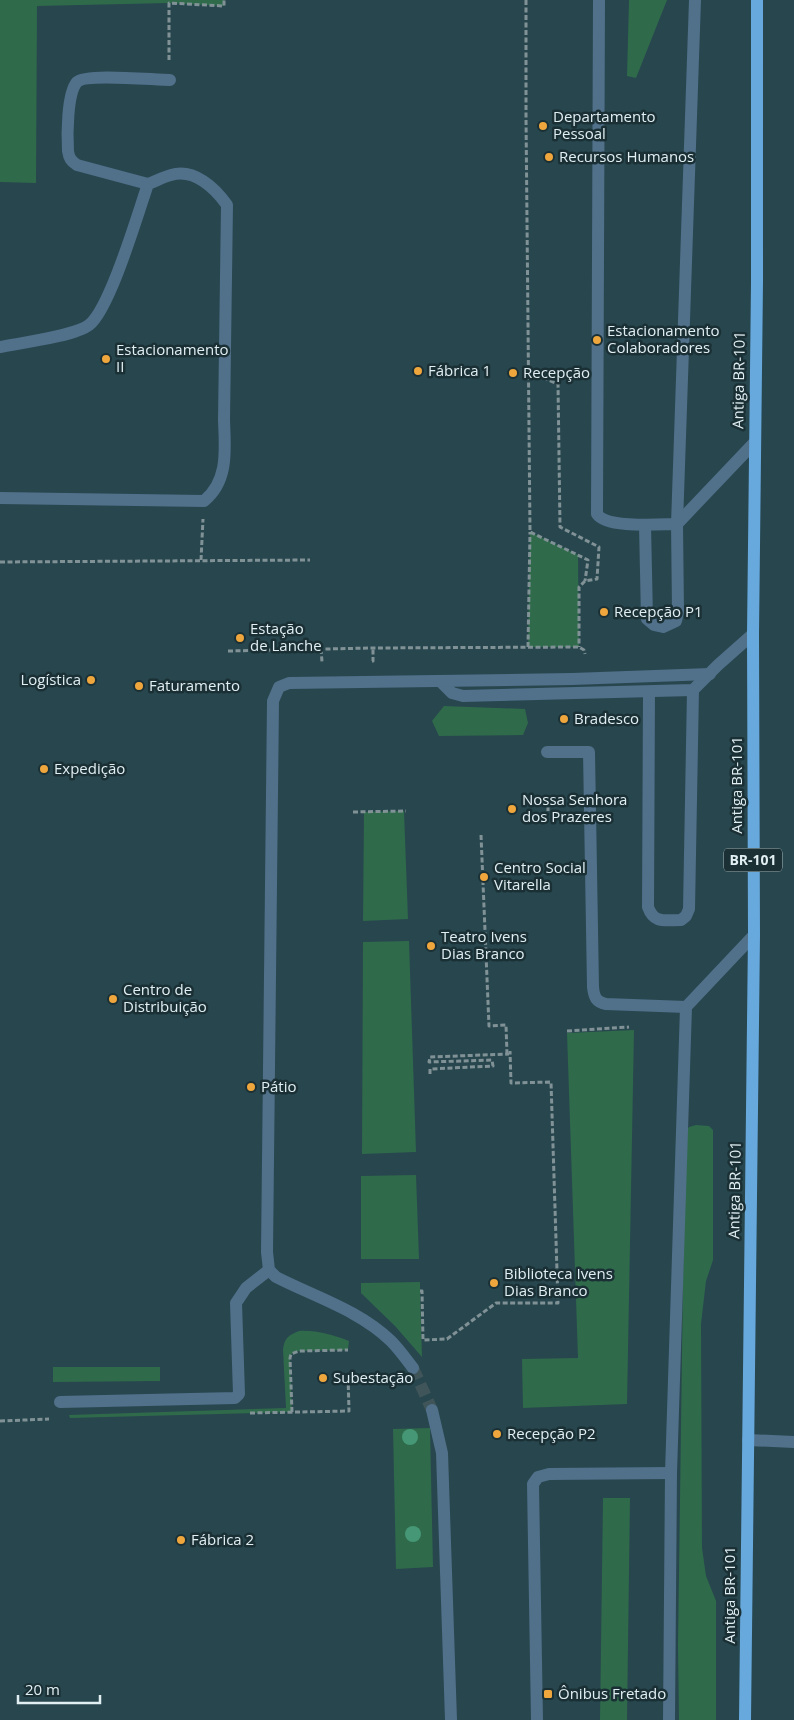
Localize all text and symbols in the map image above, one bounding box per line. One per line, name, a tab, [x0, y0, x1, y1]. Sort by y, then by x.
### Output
place label: Departamento Pessoal	[553, 106, 656, 143]
marker: Departamento Pessoal	[537, 120, 549, 132]
place label: Recursos Humanos	[559, 146, 694, 166]
marker: Recursos Humanos	[543, 151, 555, 163]
place label: Estacionamento Colaboradores	[607, 320, 720, 357]
street label: Antiga BR-101	[727, 331, 749, 429]
marker: Estacionamento Colaboradores	[591, 334, 603, 346]
place label: Estacionamento II	[116, 339, 229, 376]
marker: Estacionamento II	[100, 353, 112, 365]
place label: Fábrica 1	[428, 360, 491, 380]
place label: Recepção	[523, 362, 590, 382]
marker: Fábrica 1	[412, 365, 424, 377]
marker: Recepção	[507, 367, 519, 379]
place label: Recepção P1	[614, 601, 703, 621]
marker: Recepção P1	[598, 606, 610, 618]
place label: Estação de Lanche	[250, 618, 322, 655]
marker: Estação de Lanche	[234, 632, 246, 644]
place label: Logística	[20, 669, 81, 689]
marker: Logística	[85, 674, 97, 686]
place label: Faturamento	[149, 675, 240, 695]
marker: Faturamento	[133, 680, 145, 692]
place label: Bradesco	[574, 708, 639, 728]
marker: Bradesco	[558, 713, 570, 725]
street label: Antiga BR-101	[726, 736, 746, 834]
place label: Expedição	[54, 758, 125, 778]
marker: Expedição	[38, 763, 50, 775]
place label: Nossa Senhora dos Prazeres	[522, 789, 627, 826]
marker: Nossa Senhora dos Prazeres	[506, 803, 518, 815]
road number: BR-101	[724, 848, 782, 872]
place label: Centro Social Vitarella	[494, 857, 586, 894]
marker: Centro Social Vitarella	[478, 871, 490, 883]
place label: Teatro Ivens Dias Branco	[441, 926, 527, 963]
marker: Teatro Ivens Dias Branco	[425, 940, 437, 952]
place label: Centro de Distribuição	[123, 979, 207, 1016]
marker: Centro de Distribuição	[107, 993, 119, 1005]
place label: Pátio	[261, 1076, 297, 1096]
marker: Pátio	[245, 1081, 257, 1093]
street label: Antiga BR-101	[723, 1141, 745, 1239]
place label: Biblioteca Ivens Dias Branco	[504, 1263, 613, 1300]
marker: Biblioteca Ivens Dias Branco	[488, 1277, 500, 1289]
place label: Subestação	[333, 1367, 413, 1387]
marker: Subestação	[317, 1372, 329, 1384]
place label: Recepção P2	[507, 1423, 596, 1443]
marker: Recepção P2	[491, 1428, 503, 1440]
place label: Fábrica 2	[191, 1529, 254, 1549]
marker: Fábrica 2	[175, 1534, 187, 1546]
street label: Antiga BR-101	[719, 1546, 739, 1644]
scale bar	[18, 1672, 100, 1704]
text: 20 m	[25, 1679, 60, 1699]
place label: Ônibus Fretado	[558, 1683, 666, 1703]
marker: Ônibus Fretado	[542, 1688, 554, 1700]

